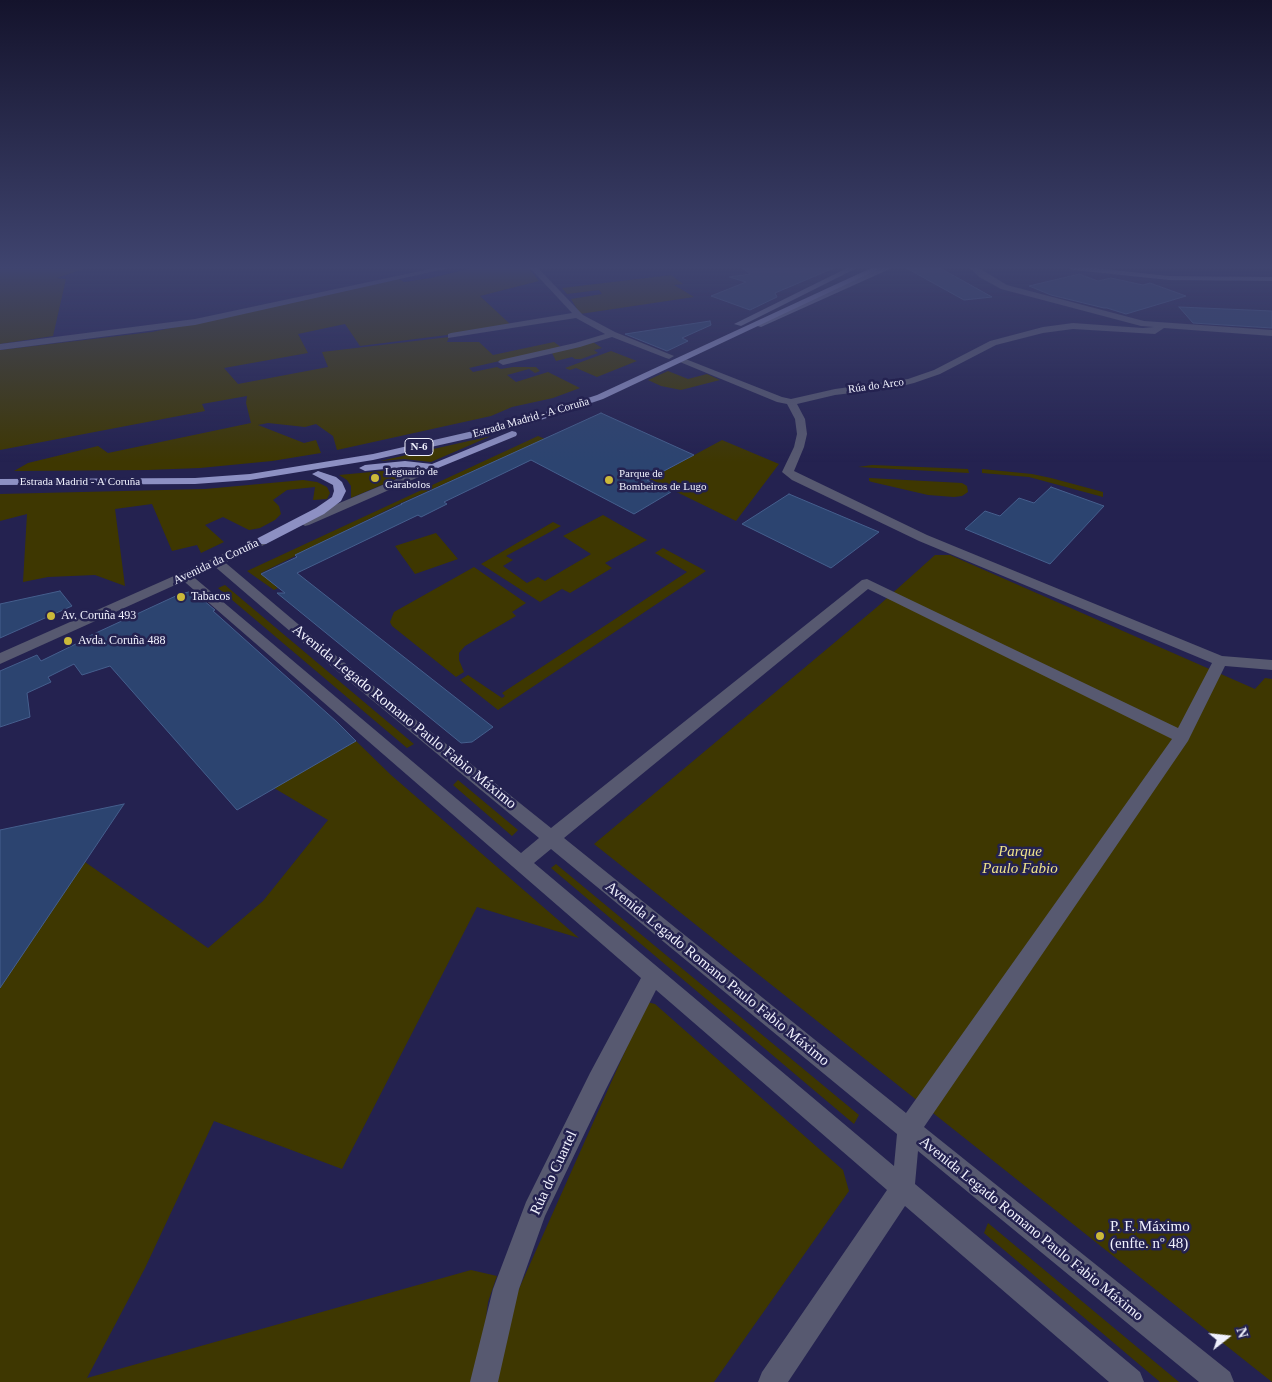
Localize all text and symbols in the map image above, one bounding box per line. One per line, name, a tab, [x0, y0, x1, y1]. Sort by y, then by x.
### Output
street label: Rúa do Arco	[847, 376, 905, 396]
street label: Estrada Madrid - A Coruña	[471, 395, 591, 441]
road number: N-6	[405, 438, 433, 456]
place label: Leguario de Garabolos	[385, 465, 438, 491]
place label: Parque de Bombeiros de Lugo	[619, 467, 706, 493]
marker: Leguario de Garabolos	[369, 472, 381, 484]
marker: Parque de Bombeiros de Lugo	[603, 474, 615, 486]
street label: Estrada Madrid - A Coruña	[20, 475, 140, 489]
street label: Avenida da Coruña	[171, 536, 261, 588]
place label: Tabacos	[191, 590, 230, 604]
marker: Tabacos	[175, 591, 187, 603]
place label: Av. Coruña 493	[61, 609, 136, 623]
marker: Av. Coruña 493	[45, 610, 57, 622]
street label: Avenida Legado Romano Paulo Fabio Máximo	[288, 621, 520, 813]
place label: Avda. Coruña 488	[78, 634, 165, 648]
marker: Avda. Coruña 488	[62, 635, 74, 647]
park label: Parque Paulo Fabio	[982, 843, 1058, 878]
street label: Avenida Legado Romano Paulo Fabio Máximo	[601, 878, 833, 1070]
street label: Rúa do Cuartel	[527, 1128, 581, 1218]
street label: Avenida Legado Romano Paulo Fabio Máximo	[915, 1133, 1147, 1325]
place label: P. F. Máximo (enfte. nº 48)	[1110, 1218, 1190, 1253]
marker: P. F. Máximo (enfte. nº 48)	[1094, 1230, 1106, 1242]
north arrow	[1202, 1312, 1252, 1362]
text: N	[1233, 1326, 1251, 1340]

